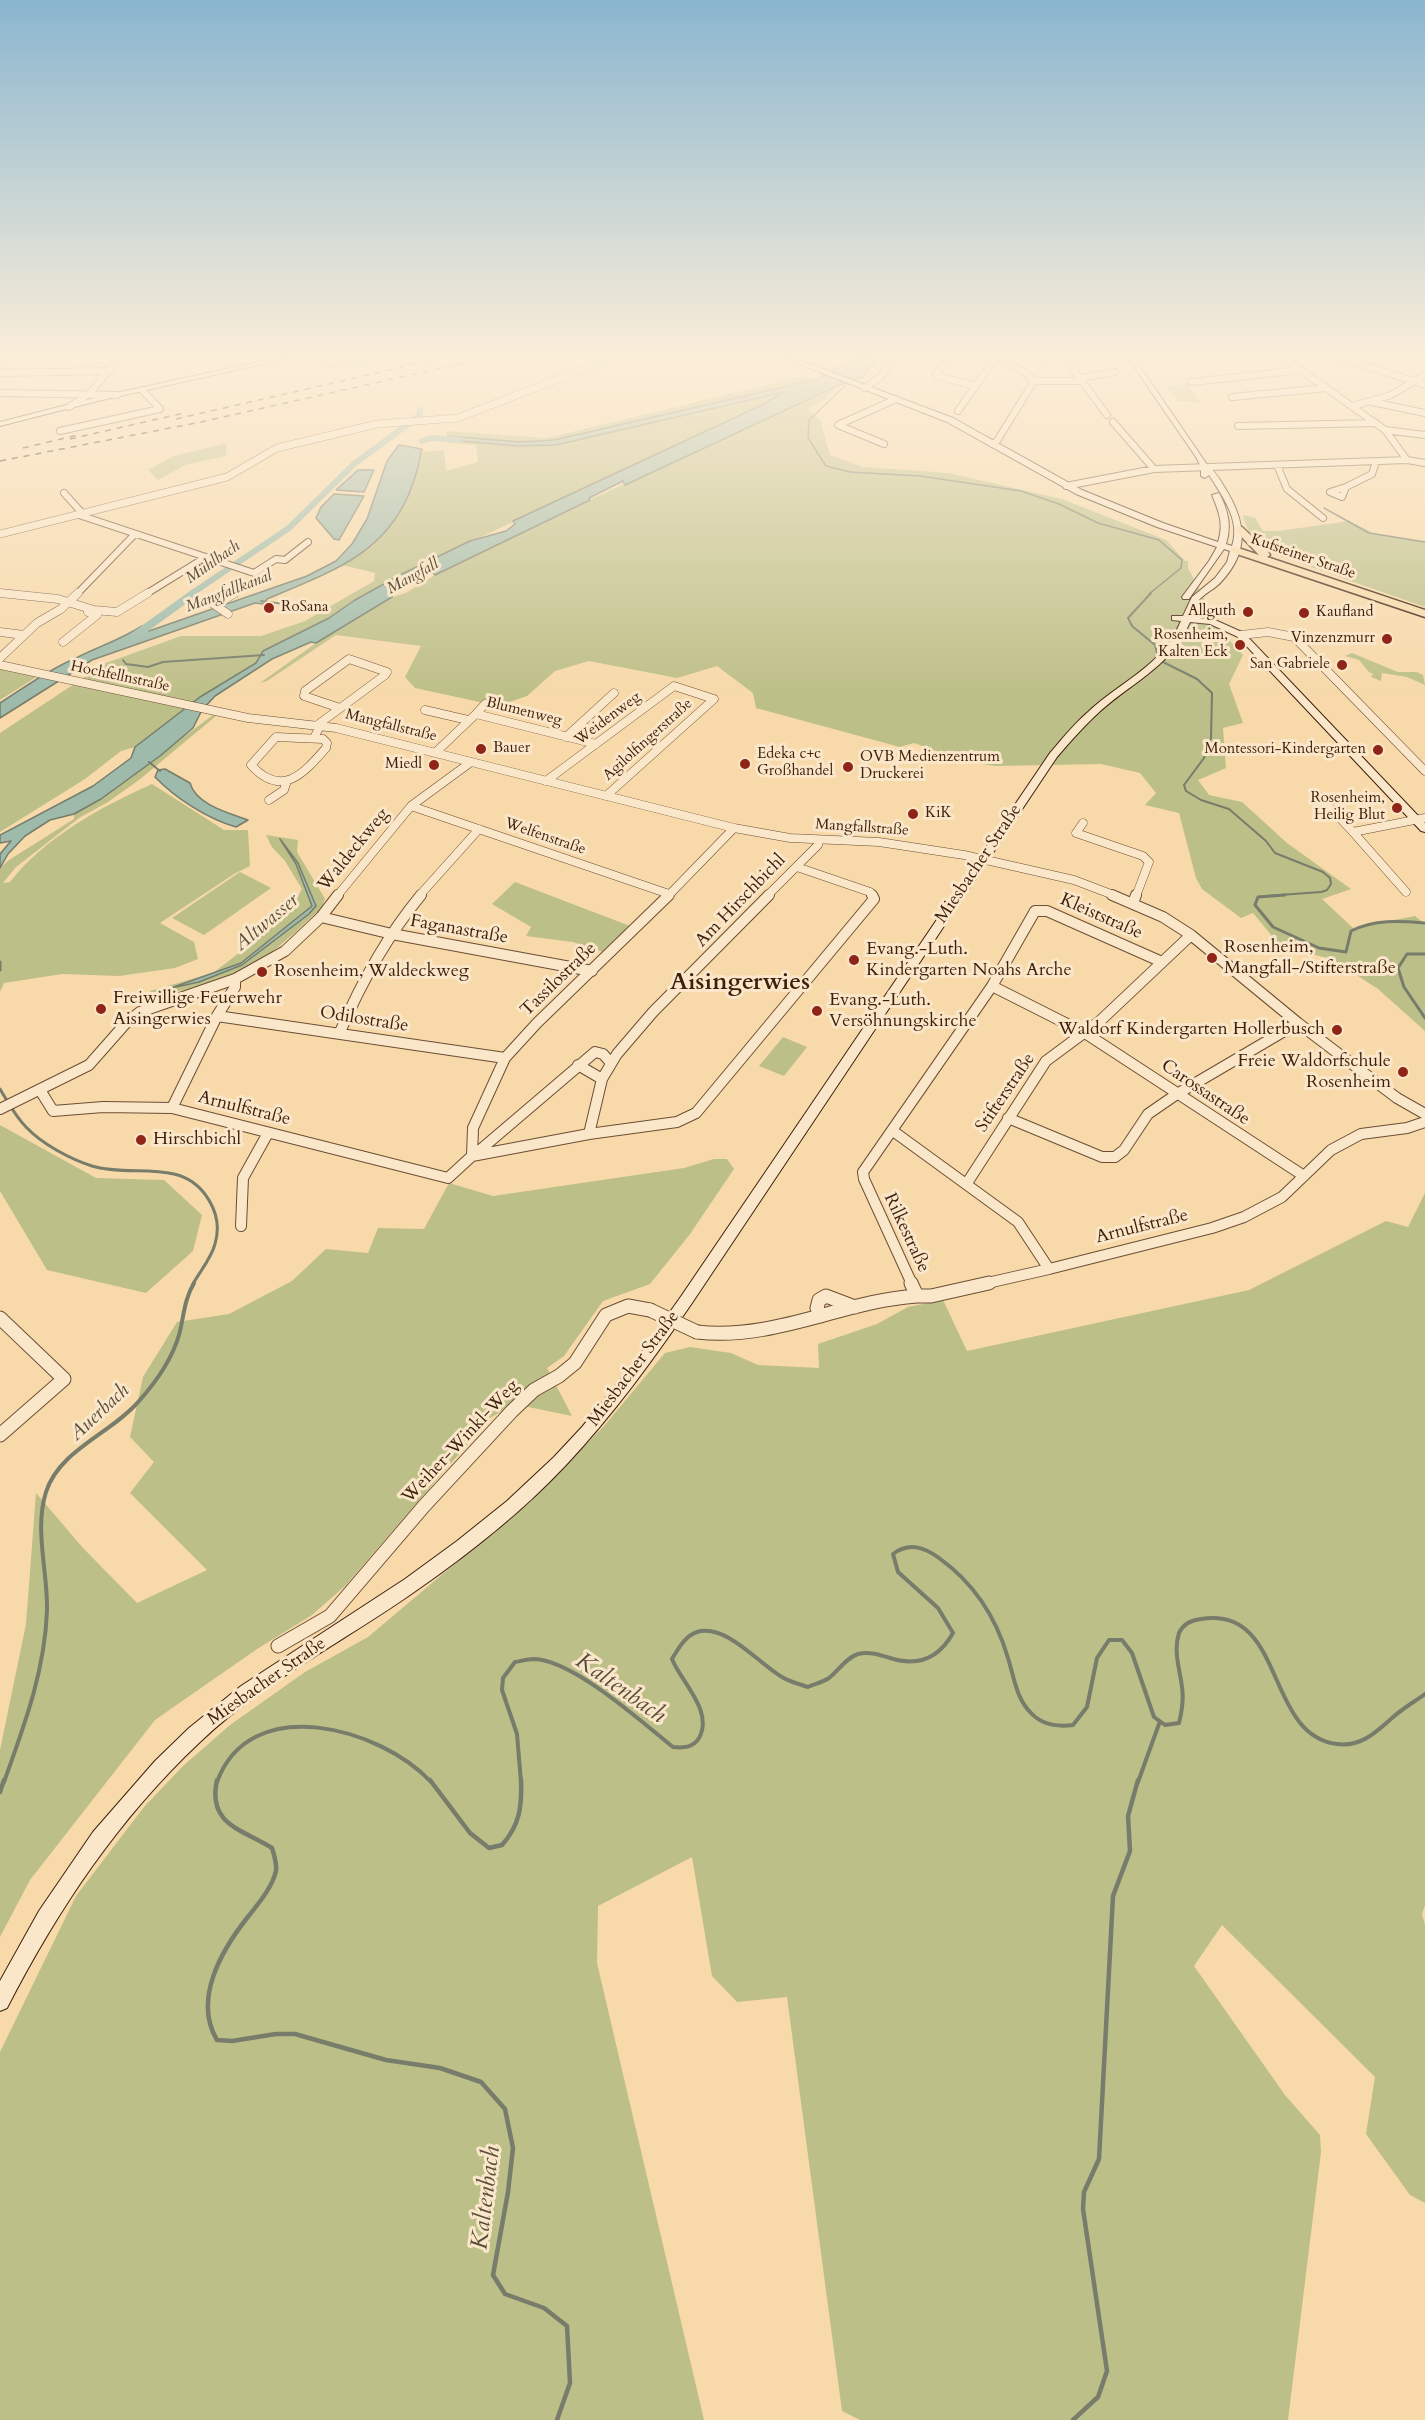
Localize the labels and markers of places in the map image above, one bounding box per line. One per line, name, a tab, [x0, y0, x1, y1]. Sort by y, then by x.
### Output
place label: RoSana	[281, 599, 329, 617]
marker: RoSana	[262, 601, 276, 615]
place label: Allguth	[1188, 603, 1236, 621]
place label: Kaufland	[1316, 604, 1373, 622]
marker: Allguth	[1241, 605, 1255, 619]
marker: Kaufland	[1297, 606, 1311, 620]
place label: Rosenheim, Kalten Eck	[1153, 627, 1228, 662]
place label: Vinzenzmurr	[1291, 630, 1375, 648]
marker: Vinzenzmurr	[1380, 632, 1394, 646]
marker: Rosenheim, Kalten Eck	[1233, 638, 1247, 652]
place label: San Gabriele	[1250, 656, 1330, 674]
marker: San Gabriele	[1335, 658, 1349, 672]
place label: Bauer	[493, 740, 530, 758]
place label: Montessori-Kindergarten	[1205, 741, 1366, 759]
marker: Bauer	[474, 742, 488, 756]
marker: Montessori-Kindergarten	[1371, 743, 1385, 757]
place label: Edeka c+c Großhandel	[757, 746, 833, 781]
place label: OVB Medienzentrum Druckerei	[860, 749, 1000, 784]
place label: Miedl	[385, 756, 422, 774]
marker: Edeka c+c Großhandel	[738, 757, 752, 771]
marker: Miedl	[427, 758, 441, 772]
marker: OVB Medienzentrum Druckerei	[841, 760, 855, 774]
place label: Rosenheim, Heilig Blut	[1310, 790, 1385, 825]
marker: Rosenheim, Heilig Blut	[1390, 801, 1404, 815]
place label: KiK	[925, 805, 952, 823]
marker: KiK	[906, 807, 920, 821]
place label: Rosenheim, Mangfall-/Stifterstraße	[1224, 937, 1396, 980]
place label: Evang.-Luth. Kindergarten Noahs Arche	[866, 939, 1072, 982]
marker: Rosenheim, Mangfall-/Stifterstraße	[1205, 951, 1219, 965]
marker: Evang.-Luth. Kindergarten Noahs Arche	[847, 953, 861, 967]
place label: Rosenheim, Waldeckweg	[274, 961, 469, 983]
marker: Rosenheim, Waldeckweg	[255, 965, 269, 979]
place label: Freiwillige Feuerwehr Aisingerwies	[113, 988, 282, 1030]
place label: Evang.-Luth. Versöhnungskirche	[829, 990, 977, 1032]
marker: Freiwillige Feuerwehr Aisingerwies	[94, 1002, 108, 1016]
marker: Evang.-Luth. Versöhnungskirche	[810, 1004, 824, 1018]
place label: Waldorf Kindergarten Hollerbusch	[1058, 1019, 1325, 1041]
marker: Waldorf Kindergarten Hollerbusch	[1330, 1023, 1344, 1037]
place label: Freie Waldorfschule Rosenheim	[1238, 1051, 1391, 1094]
marker: Freie Waldorfschule Rosenheim	[1396, 1065, 1410, 1079]
place label: Hirschbichl	[153, 1129, 241, 1151]
marker: Hirschbichl	[134, 1133, 148, 1147]

